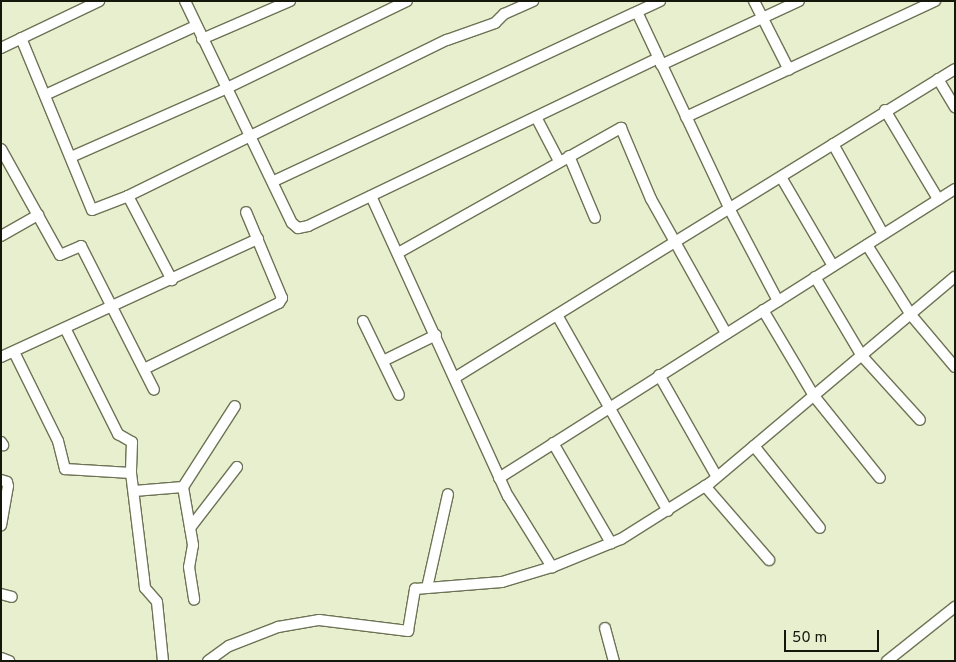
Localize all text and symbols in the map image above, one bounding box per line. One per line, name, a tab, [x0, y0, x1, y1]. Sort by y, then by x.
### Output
scale bar	[786, 620, 881, 652]
text: 50 m	[792, 629, 827, 648]

